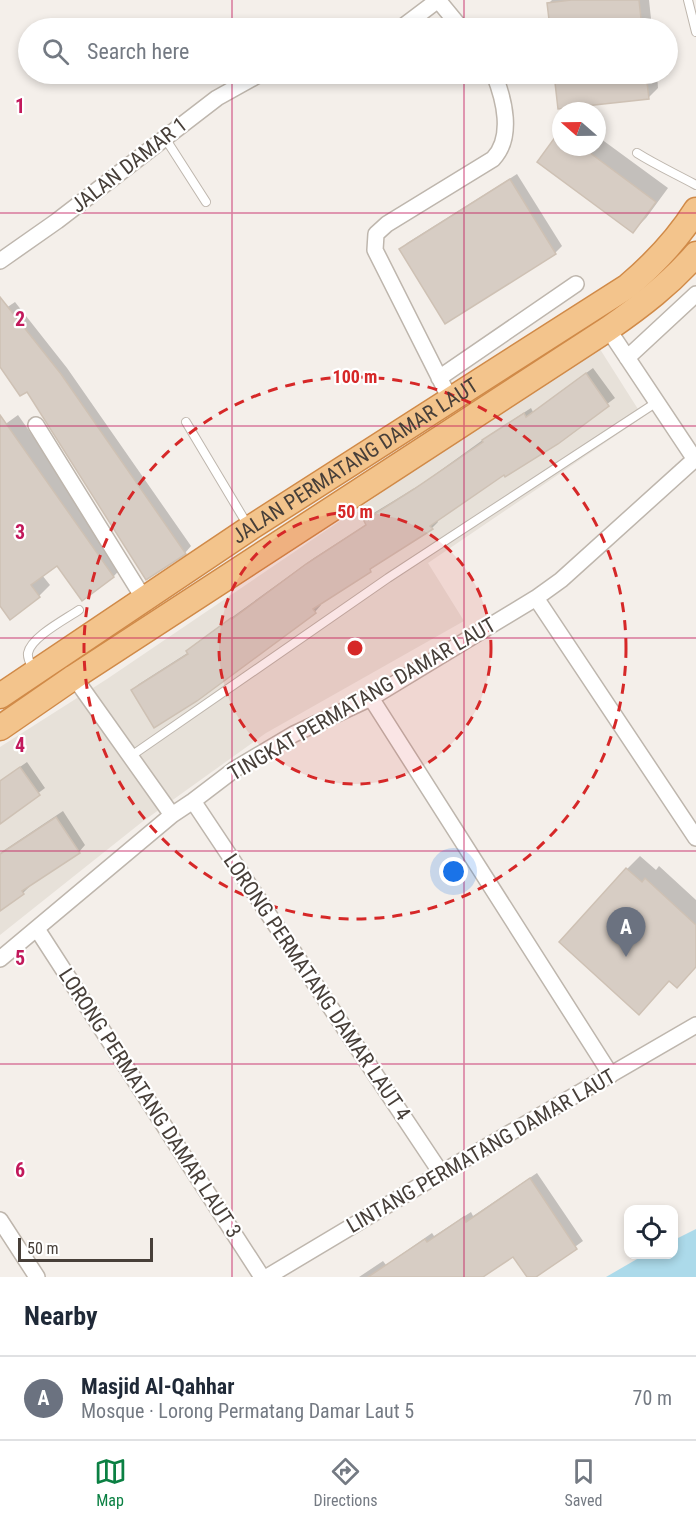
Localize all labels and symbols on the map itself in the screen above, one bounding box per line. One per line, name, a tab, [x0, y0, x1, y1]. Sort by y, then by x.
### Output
text: 1	[15, 94, 25, 118]
north arrow	[552, 102, 606, 156]
street label: JALAN DAMAR 1	[66, 112, 192, 218]
text: 2	[15, 307, 25, 331]
text: 100 m	[333, 366, 377, 387]
street label: JALAN PERMATANG DAMAR LAUT	[227, 373, 483, 549]
text: 50 m	[337, 501, 373, 522]
text: 3	[15, 520, 25, 544]
street label: TINGKAT PERMATANG DAMAR LAUT	[224, 612, 500, 786]
centre of rings	[345, 638, 365, 658]
text: 4	[15, 733, 25, 757]
street label: LORONG PERMATANG DAMAR LAUT 4	[219, 849, 415, 1125]
your location	[439, 857, 468, 886]
pin: A	[606, 908, 646, 957]
text: 5	[15, 946, 25, 970]
street label: LORONG PERMATANG DAMAR LAUT 3	[54, 964, 246, 1242]
street label: LINTANG PERMATANG DAMAR LAUT	[343, 1064, 619, 1238]
text: 6	[15, 1158, 25, 1182]
scale bar	[18, 1235, 153, 1262]

